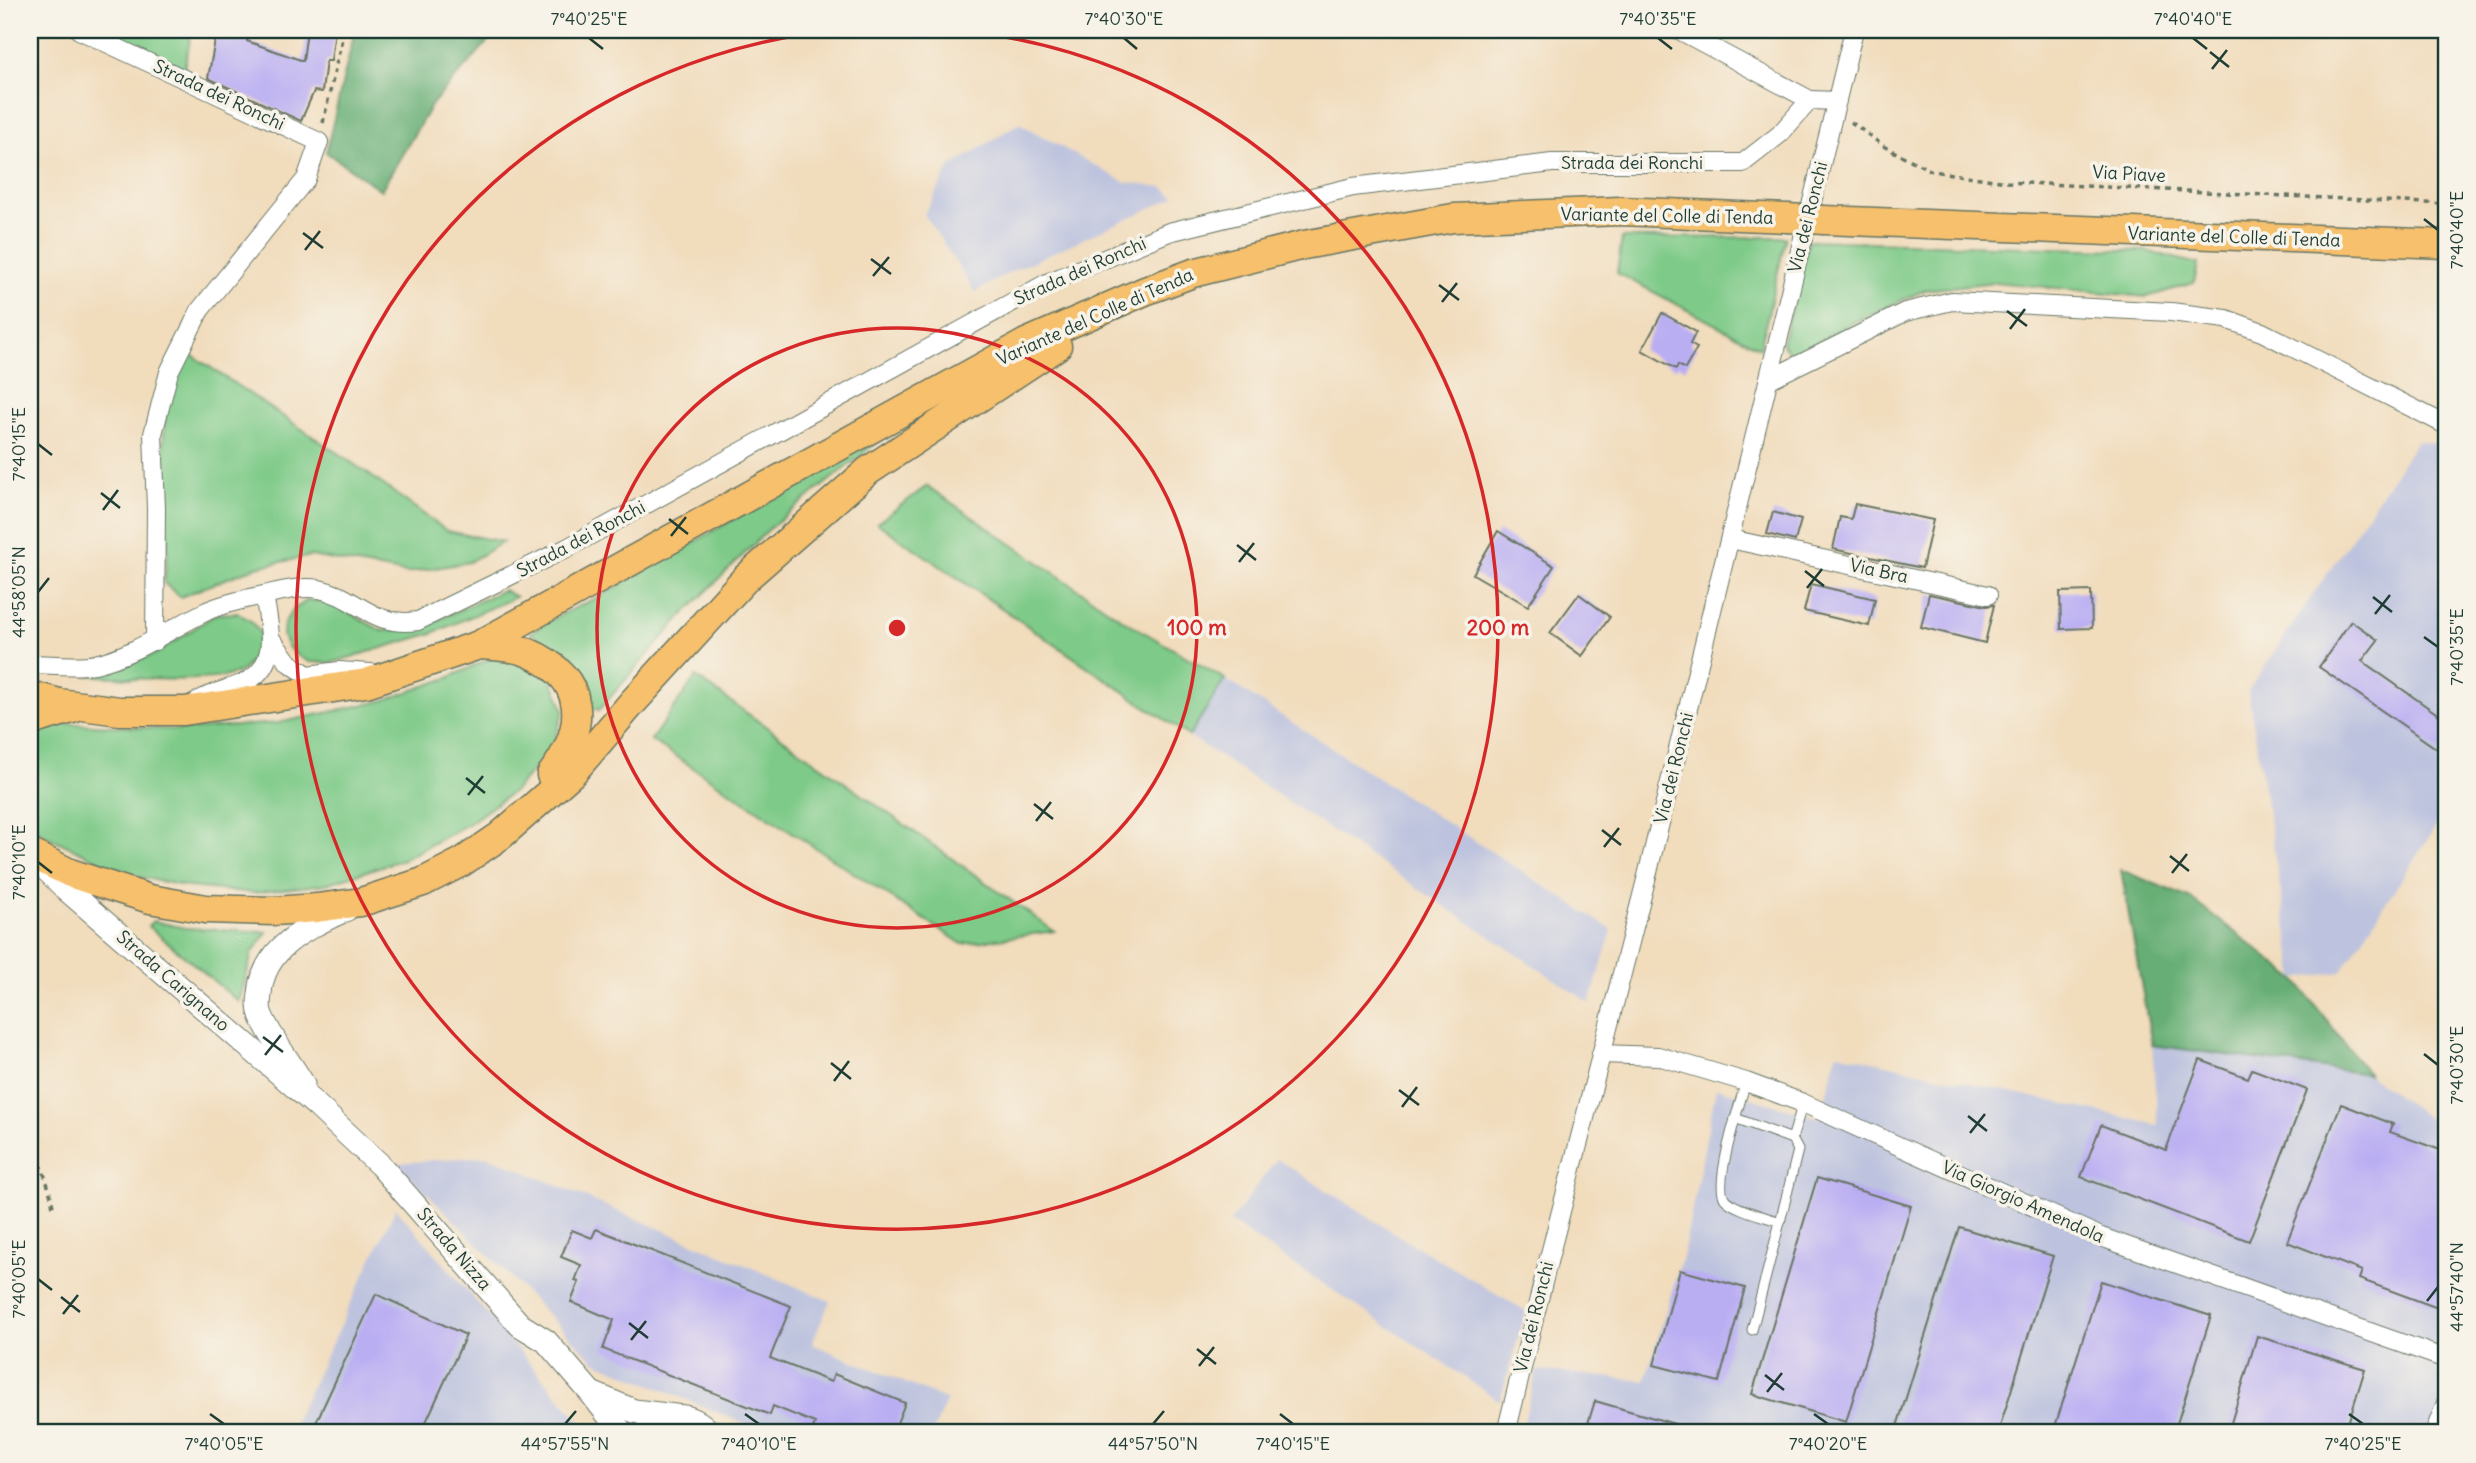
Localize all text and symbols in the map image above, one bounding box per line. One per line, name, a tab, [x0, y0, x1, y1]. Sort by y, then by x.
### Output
text: 7°40'25"E	[550, 7, 628, 30]
text: 7°40'30"E	[1085, 7, 1163, 30]
text: 7°40'35"E	[1619, 7, 1697, 30]
text: 7°40'40"E	[2154, 7, 2232, 30]
street label: Strada dei Ronchi	[150, 54, 289, 135]
street label: Strada dei Ronchi	[1561, 151, 1703, 174]
street label: Via dei Ronchi	[1783, 159, 1832, 275]
street label: Via Piave	[2092, 160, 2166, 187]
text: 7°40'40"E	[2445, 191, 2468, 269]
street label: Variante del Colle di Tenda	[1560, 202, 1774, 229]
street label: Variante del Colle di Tenda	[2127, 221, 2341, 252]
street label: Strada dei Ronchi	[1010, 231, 1149, 310]
street label: Variante del Colle di Tenda	[993, 263, 1197, 370]
text: 7°40'15"E	[7, 407, 30, 481]
street label: Strada dei Ronchi	[513, 495, 649, 582]
text: 44°58'05"N	[7, 546, 30, 638]
street label: Via Bra	[1848, 553, 1910, 588]
text: 7°40'35"E	[2445, 608, 2468, 686]
text: 100 m	[1167, 614, 1227, 641]
text: 200 m	[1467, 614, 1530, 641]
centre of rings	[885, 616, 909, 640]
street label: Via dei Ronchi	[1649, 710, 1698, 826]
text: 7°40'10"E	[7, 824, 30, 900]
street label: Strada Carignano	[112, 925, 235, 1036]
text: 7°40'30"E	[2445, 1026, 2468, 1104]
street label: Via Giorgio Amendola	[1939, 1155, 2108, 1248]
street label: Strada Nizza	[412, 1203, 497, 1295]
text: 7°40'05"E	[7, 1239, 30, 1319]
text: 44°57'40"N	[2445, 1242, 2468, 1332]
street label: Via dei Ronchi	[1509, 1259, 1558, 1375]
text: 7°40'05"E	[184, 1432, 264, 1455]
text: 44°57'55"N	[521, 1432, 609, 1455]
text: 7°40'10"E	[721, 1432, 797, 1455]
text: 44°57'50"N	[1108, 1432, 1198, 1455]
text: 7°40'15"E	[1256, 1432, 1330, 1455]
text: 7°40'20"E	[1789, 1432, 1867, 1455]
text: 7°40'25"E	[2324, 1432, 2402, 1455]

